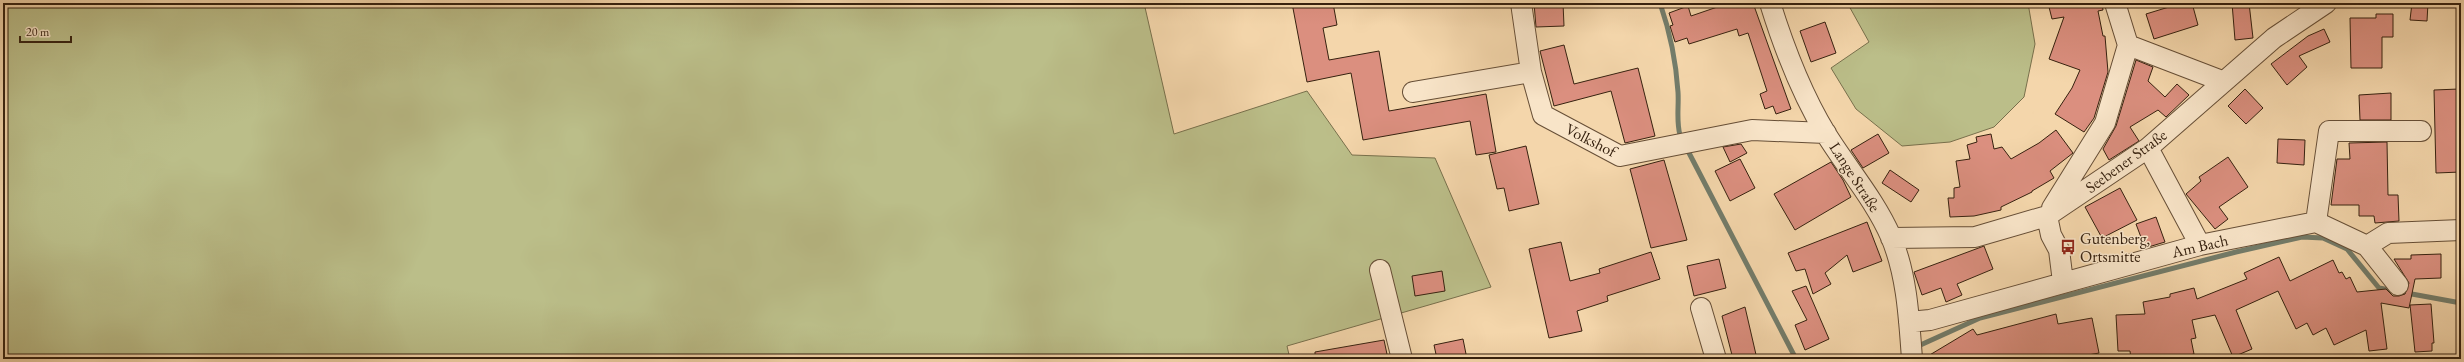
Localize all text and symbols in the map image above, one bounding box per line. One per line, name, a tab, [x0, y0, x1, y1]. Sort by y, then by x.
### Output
scale bar	[20, 18, 71, 44]
text: 20 m	[26, 24, 50, 40]
street label: Volkshof	[1562, 118, 1622, 163]
street label: Seebener Straße	[2081, 124, 2171, 198]
street label: Lange Straße	[1825, 138, 1885, 216]
place label: Gutenberg, Ortsmitte	[2080, 228, 2150, 267]
street label: Am Bach	[2169, 229, 2230, 263]
bus stop icon: Gutenberg, Ortsmitte	[2059, 238, 2077, 256]

